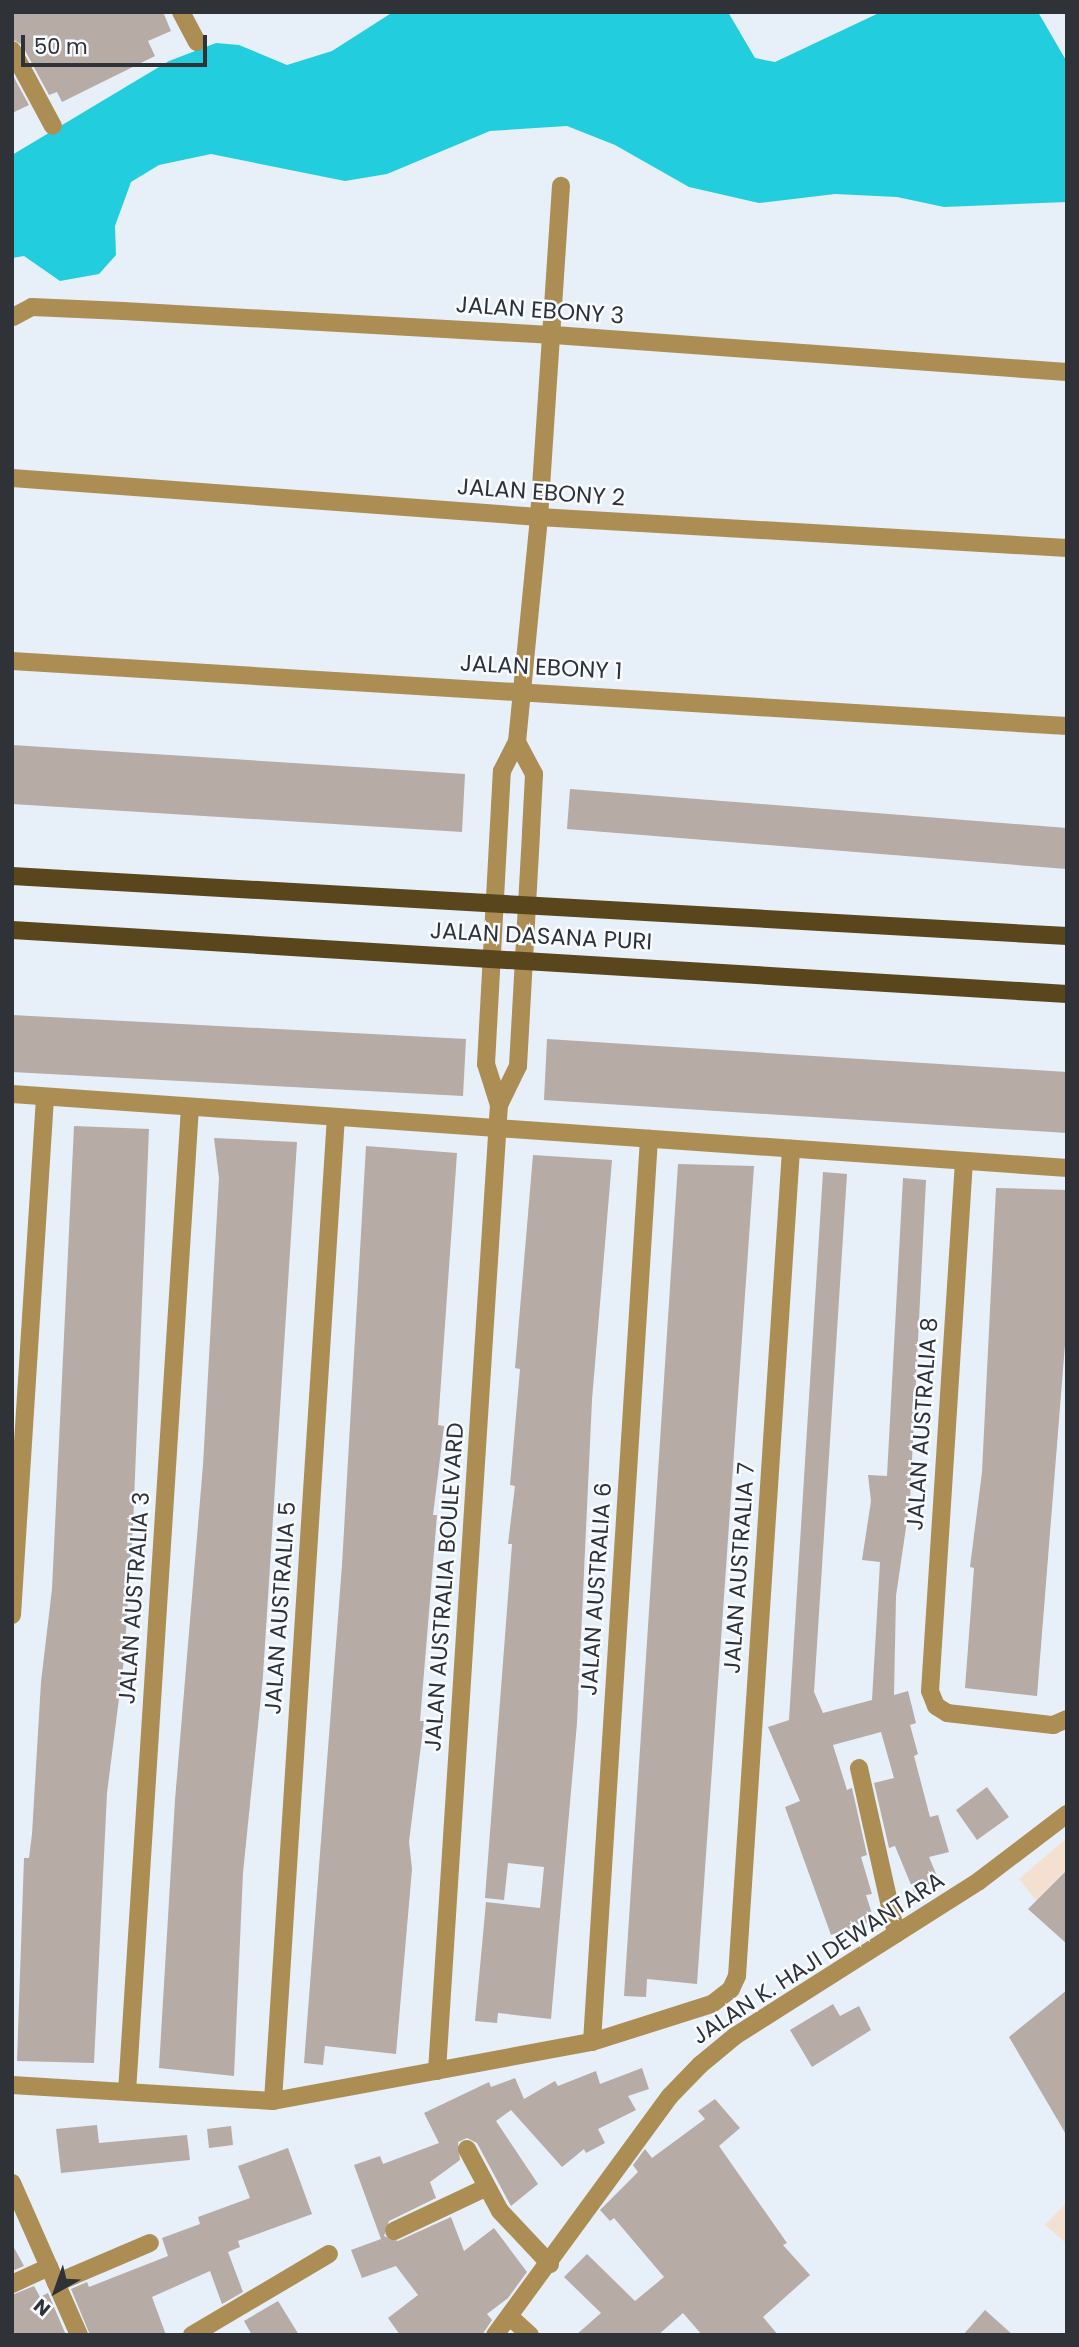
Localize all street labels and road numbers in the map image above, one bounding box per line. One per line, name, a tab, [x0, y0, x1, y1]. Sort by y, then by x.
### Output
street label: JALAN EBONY 3	[455, 290, 625, 330]
street label: JALAN EBONY 2	[456, 472, 626, 512]
street label: JALAN EBONY 1	[459, 649, 623, 685]
street label: JALAN DASANA PURI	[429, 916, 653, 956]
street label: JALAN AUSTRALIA 8	[901, 1316, 943, 1532]
street label: JALAN AUSTRALIA BOULEVARD	[419, 1422, 469, 1752]
street label: JALAN AUSTRALIA 7	[718, 1461, 760, 1675]
street label: JALAN AUSTRALIA 6	[575, 1481, 617, 1697]
street label: JALAN AUSTRALIA 3	[113, 1491, 155, 1705]
street label: JALAN AUSTRALIA 5	[259, 1501, 301, 1715]
street label: JALAN K. HAJI DEWANTARA	[687, 1866, 949, 2050]

